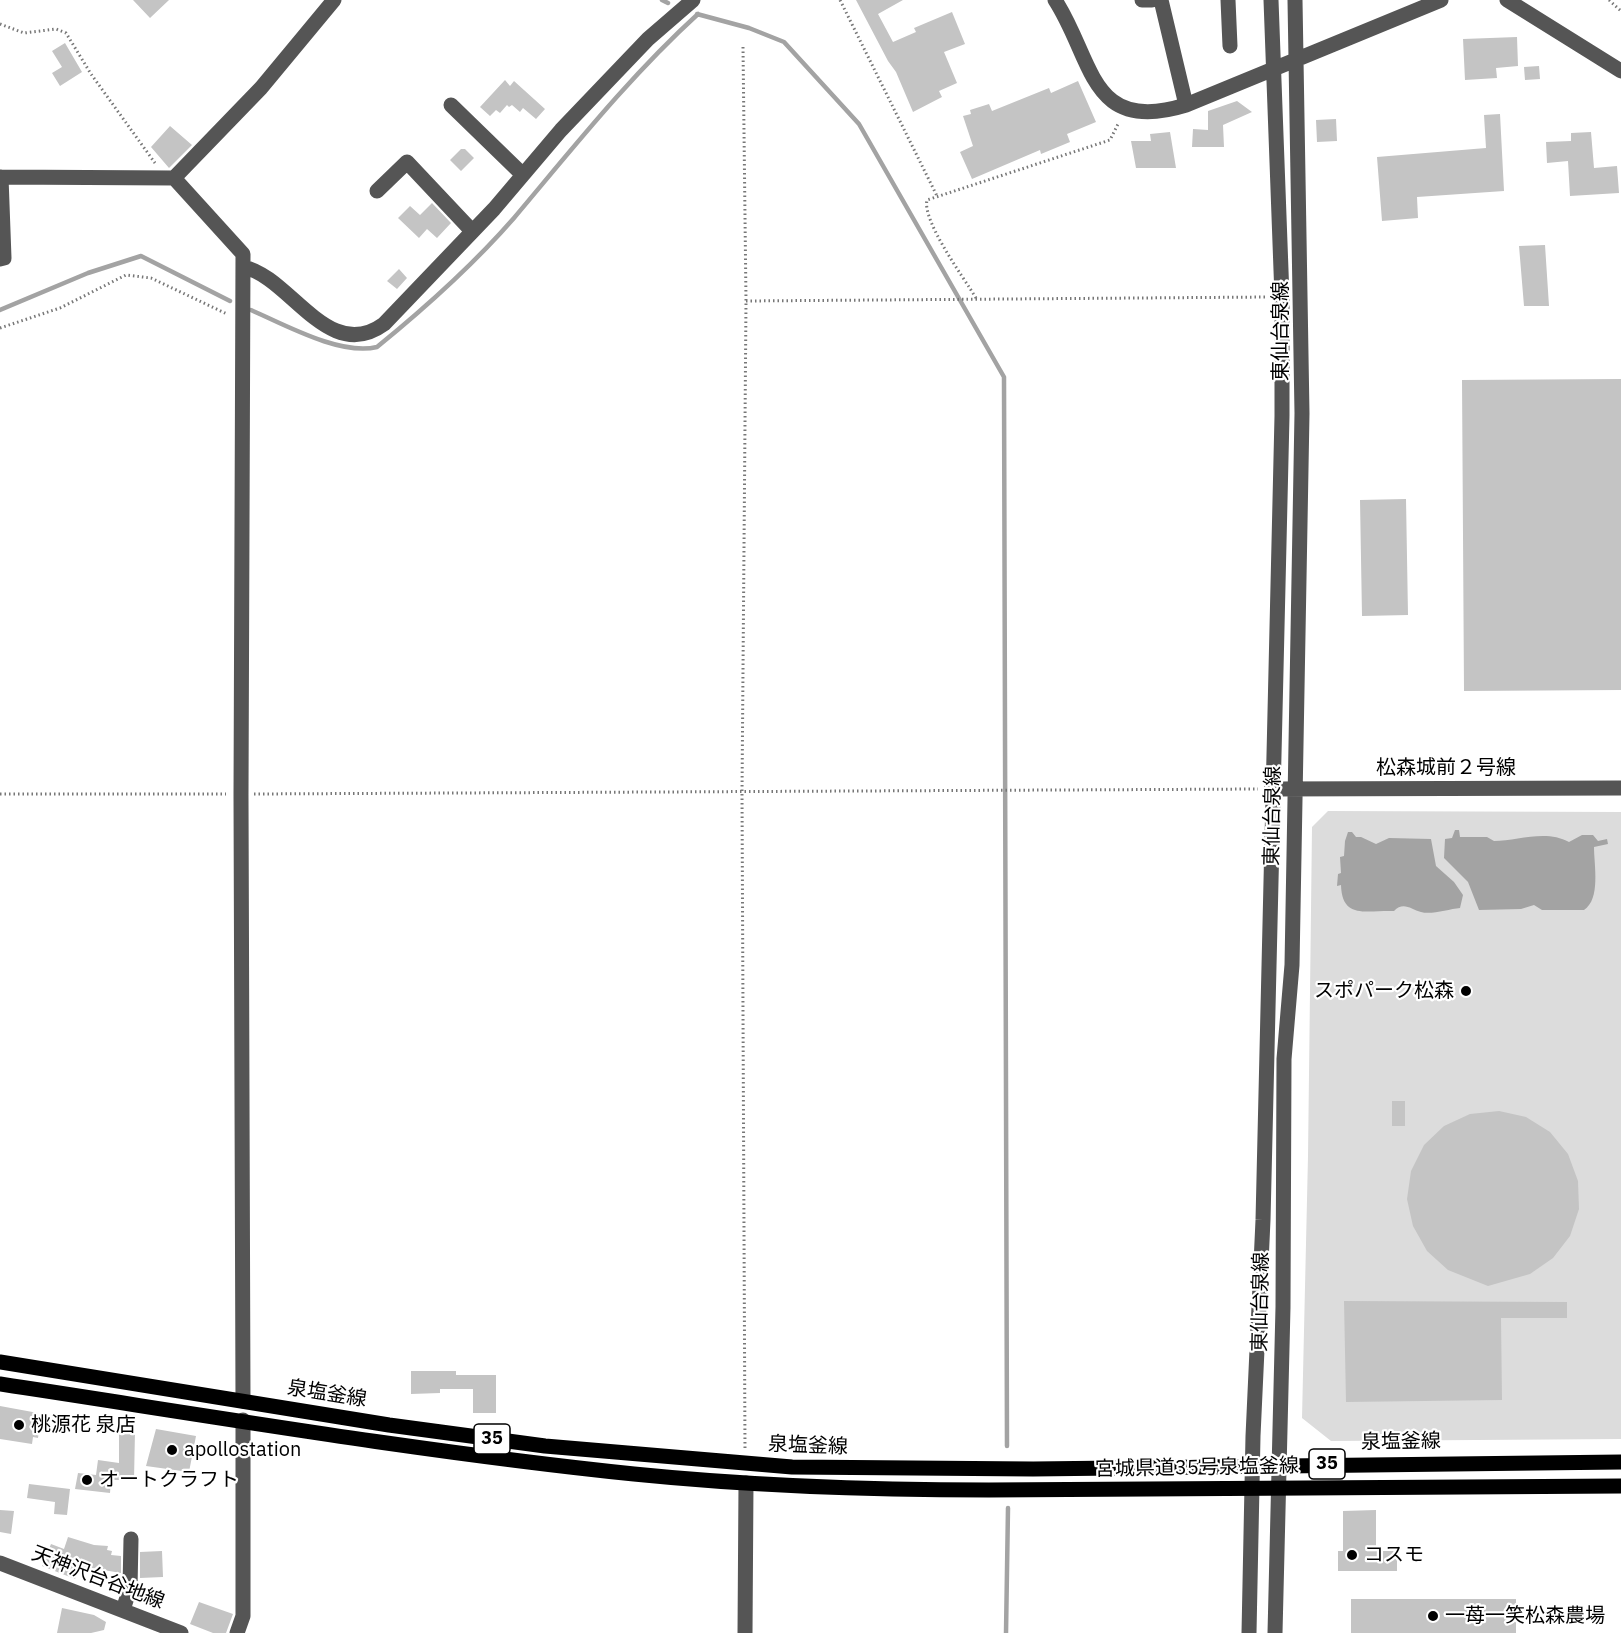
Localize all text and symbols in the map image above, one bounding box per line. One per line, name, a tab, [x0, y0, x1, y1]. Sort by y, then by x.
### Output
street label: 東仙台泉線	[1269, 281, 1293, 381]
street label: 松森城前２号線	[1376, 756, 1516, 780]
street label: 東仙台泉線	[1260, 766, 1286, 866]
place label: スポパーク松森	[1314, 979, 1454, 1003]
marker: スポパーク松森	[1459, 984, 1473, 998]
street label: 東仙台泉線	[1248, 1252, 1274, 1352]
street label: 泉塩釜線	[286, 1376, 368, 1412]
place label: 桃源花 泉店	[31, 1413, 136, 1437]
marker: 桃源花 泉店	[12, 1418, 26, 1432]
road number: 35	[474, 1424, 510, 1454]
street label: 泉塩釜線	[1361, 1429, 1441, 1455]
street label: 泉塩釜線	[768, 1433, 848, 1459]
place label: apollostation	[184, 1438, 301, 1462]
marker: apollostation	[165, 1443, 179, 1457]
road number: 35	[1309, 1449, 1345, 1479]
street label: 宮城県道35号泉塩釜線	[1095, 1454, 1299, 1482]
place label: オートクラフト	[99, 1468, 239, 1492]
marker: オートクラフト	[80, 1473, 94, 1487]
street label: 天神沢台谷地線	[28, 1542, 168, 1614]
place label: コスモ	[1364, 1543, 1424, 1567]
marker: コスモ	[1345, 1548, 1359, 1562]
place label: 一苺一笑松森農場	[1445, 1604, 1605, 1628]
marker: 一苺一笑松森農場	[1426, 1609, 1440, 1623]

